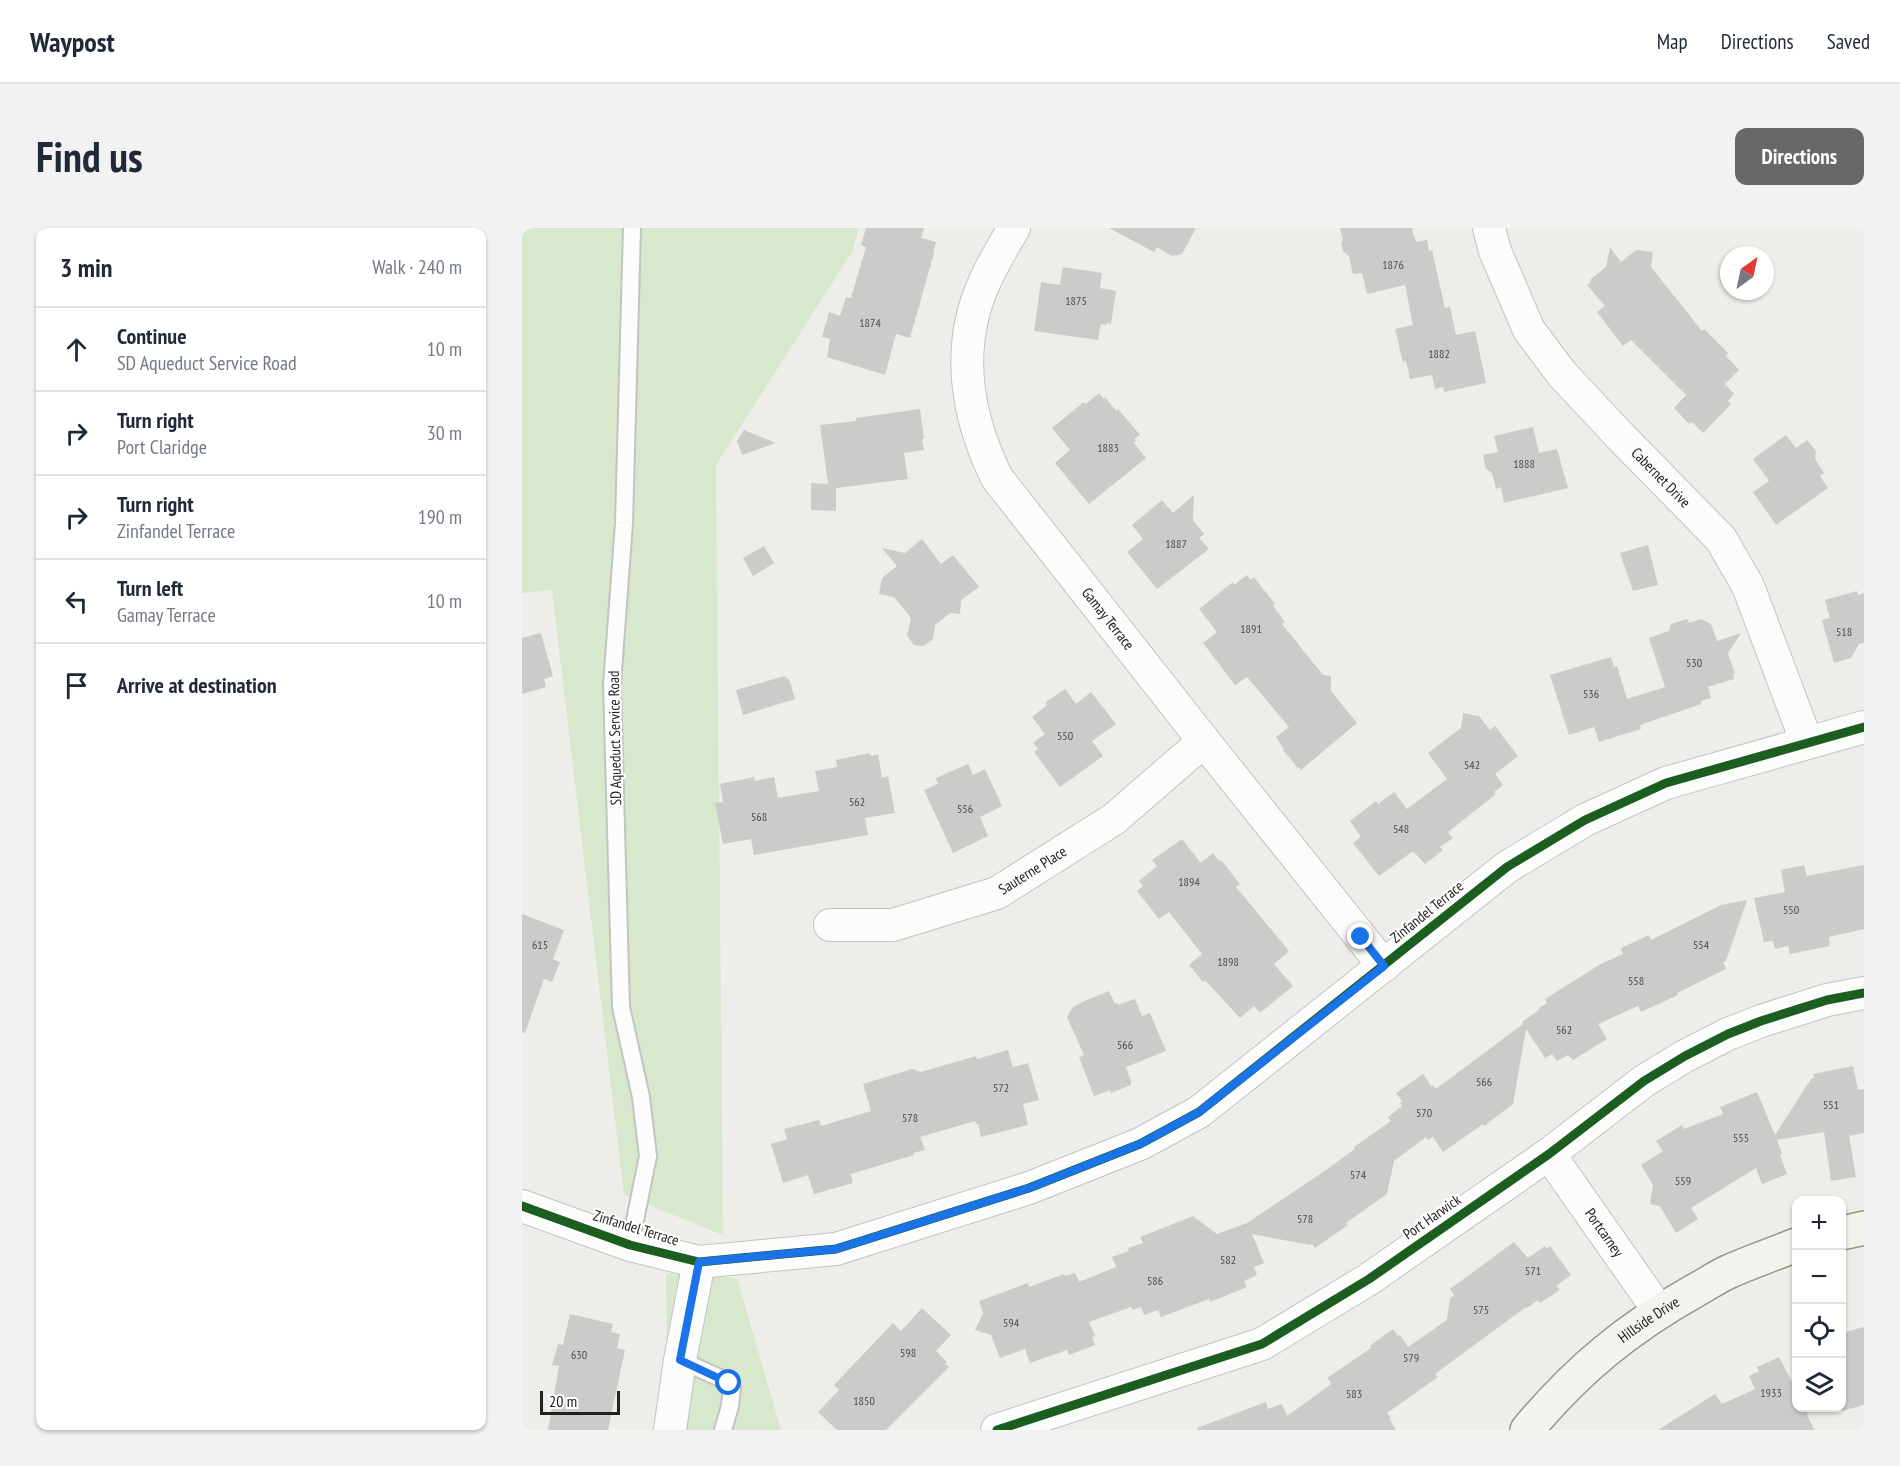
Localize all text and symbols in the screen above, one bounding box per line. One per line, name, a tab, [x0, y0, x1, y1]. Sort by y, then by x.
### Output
text: Waypost	[30, 23, 115, 60]
text: Map	[1657, 28, 1688, 55]
text: Directions	[1721, 28, 1794, 55]
text: Saved	[1827, 28, 1870, 55]
button: Directions	[1735, 128, 1864, 185]
text: Find us	[36, 129, 143, 184]
north arrow	[1720, 246, 1774, 300]
text: 3 min	[60, 251, 113, 284]
text: Walk · 240 m	[372, 254, 462, 280]
house number: 1876	[1382, 257, 1404, 272]
house number: 1875	[1065, 293, 1087, 308]
house number: 1874	[859, 315, 881, 330]
text: Continue	[117, 322, 187, 350]
icon: ahead	[60, 333, 93, 366]
text: 10 m	[427, 336, 462, 362]
house number: 1882	[1428, 346, 1450, 361]
text: SD Aqueduct Service Road	[117, 350, 297, 376]
text: Turn right	[117, 406, 194, 434]
icon: right	[60, 417, 93, 450]
text: 30 m	[427, 420, 462, 446]
text: Port Claridge	[117, 434, 207, 460]
house number: 1883	[1097, 440, 1119, 455]
street label: Cabernet Drive	[1627, 443, 1695, 511]
house number: 1888	[1513, 456, 1535, 471]
text: Turn right	[117, 490, 194, 518]
icon: right	[60, 501, 93, 534]
text: 190 m	[418, 504, 462, 530]
text: Zinfandel Terrace	[117, 518, 235, 544]
house number: 1887	[1165, 536, 1187, 551]
text: Turn left	[117, 574, 183, 602]
street label: Gamay Terrace	[1078, 584, 1139, 654]
icon: left	[60, 585, 93, 618]
text: 10 m	[427, 588, 462, 614]
text: Gamay Terrace	[117, 602, 216, 628]
house number: 1891	[1240, 621, 1262, 636]
house number: 518	[1836, 624, 1852, 639]
house number: 530	[1686, 655, 1702, 670]
icon: arrive	[60, 669, 93, 702]
text: Arrive at destination	[117, 671, 277, 699]
street label: SD Aqueduct Service Road	[604, 671, 625, 806]
house number: 536	[1583, 686, 1599, 701]
house number: 550	[1057, 728, 1073, 743]
house number: 542	[1464, 757, 1480, 772]
house number: 562	[849, 794, 865, 809]
house number: 556	[957, 801, 973, 816]
house number: 568	[751, 809, 767, 824]
house number: 548	[1393, 821, 1409, 836]
street label: Sauterne Place	[995, 841, 1070, 899]
house number: 1894	[1178, 874, 1200, 889]
street label: Zinfandel Terrace	[1386, 876, 1467, 947]
house number: 550	[1783, 902, 1799, 917]
route end	[1347, 923, 1373, 949]
house number: 615	[532, 937, 548, 952]
house number: 554	[1693, 937, 1710, 952]
house number: 1898	[1217, 954, 1239, 969]
house number: 558	[1628, 973, 1644, 988]
house number: 562	[1556, 1022, 1572, 1037]
house number: 566	[1117, 1037, 1133, 1052]
house number: 566	[1476, 1074, 1492, 1089]
house number: 572	[993, 1080, 1009, 1095]
house number: 551	[1823, 1097, 1839, 1112]
house number: 570	[1416, 1105, 1432, 1120]
house number: 578	[902, 1110, 918, 1125]
house number: 555	[1733, 1130, 1749, 1145]
house number: 574	[1350, 1167, 1367, 1182]
house number: 559	[1675, 1173, 1691, 1188]
street label: Port Harwick	[1399, 1190, 1464, 1243]
map controls	[1792, 1196, 1846, 1412]
button: +	[1792, 1196, 1846, 1250]
street label: Portcarney	[1581, 1204, 1628, 1261]
street label: Zinfandel Terrace	[591, 1205, 681, 1250]
house number: 578	[1297, 1211, 1313, 1226]
button: −	[1792, 1250, 1846, 1304]
house number: 582	[1220, 1252, 1236, 1267]
house number: 571	[1525, 1263, 1541, 1278]
house number: 586	[1147, 1273, 1163, 1288]
street label: Hillside Drive	[1614, 1292, 1683, 1347]
house number: 575	[1473, 1302, 1489, 1317]
button: locate	[1792, 1304, 1846, 1358]
house number: 594	[1003, 1315, 1020, 1330]
house number: 598	[900, 1345, 916, 1360]
house number: 630	[571, 1347, 587, 1362]
house number: 579	[1403, 1350, 1419, 1365]
button: layers	[1792, 1358, 1846, 1412]
route start	[715, 1369, 741, 1395]
house number: 1933	[1760, 1385, 1782, 1400]
house number: 583	[1346, 1386, 1362, 1401]
scale bar	[540, 1388, 620, 1416]
text: 20 m	[549, 1391, 577, 1411]
house number: 1850	[853, 1393, 875, 1408]

